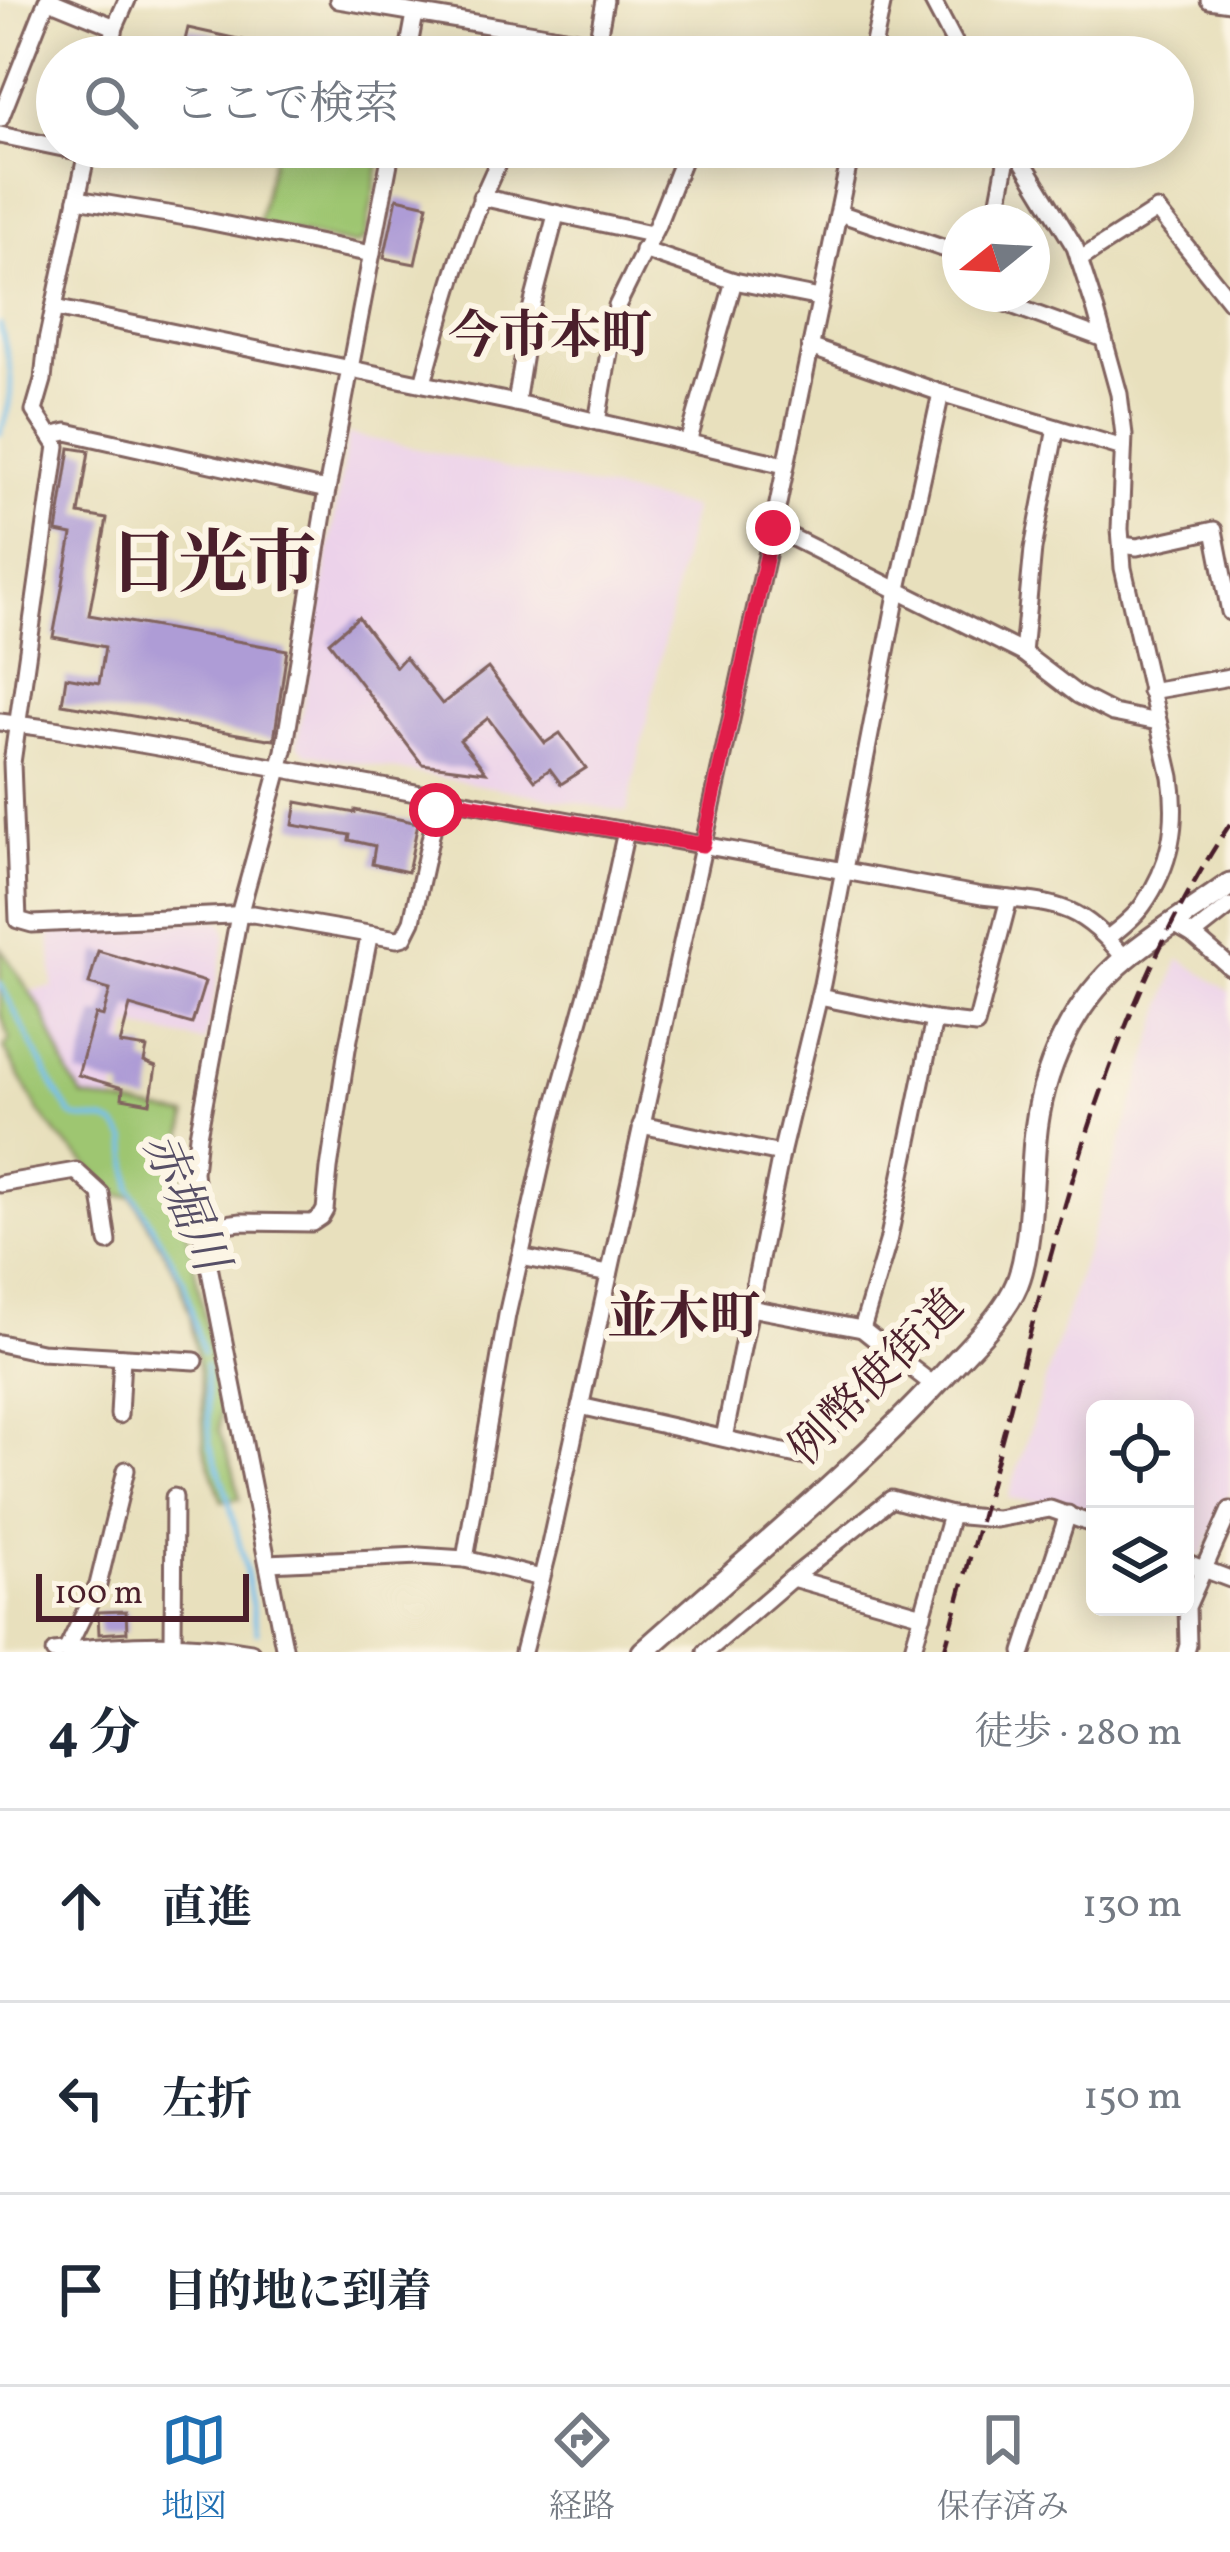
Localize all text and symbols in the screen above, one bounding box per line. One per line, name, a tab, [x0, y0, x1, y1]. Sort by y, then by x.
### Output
search box	[36, 36, 1194, 168]
icon: search	[78, 69, 144, 135]
text: ここで検索	[174, 75, 399, 138]
north arrow	[942, 204, 1050, 312]
district label: 今市本町	[448, 303, 652, 374]
route end	[746, 501, 800, 555]
district label: 日光市	[110, 520, 317, 616]
route start	[409, 783, 463, 837]
water label: 赤堀川	[124, 1124, 244, 1287]
street label: 例幣使街道	[776, 1277, 980, 1481]
district label: 並木町	[607, 1284, 761, 1355]
map controls	[1086, 1400, 1194, 1616]
button: locate	[1086, 1400, 1194, 1508]
button: layers	[1086, 1508, 1194, 1616]
scale bar	[36, 1568, 249, 1621]
text: 100 m	[54, 1572, 143, 1618]
text: 4 分	[48, 1700, 140, 1771]
text: 徒歩 · 280 m	[974, 1707, 1182, 1761]
icon: ahead	[48, 1873, 114, 1939]
text: 直進	[162, 1879, 252, 1942]
text: 130 m	[1082, 1879, 1182, 1933]
icon: left	[48, 2065, 114, 2131]
text: 左折	[162, 2071, 252, 2134]
text: 150 m	[1083, 2071, 1182, 2125]
icon: arrive	[48, 2257, 114, 2323]
text: 目的地に到着	[162, 2263, 432, 2326]
tab: 地図	[161, 2407, 227, 2532]
tab: 経路	[549, 2407, 615, 2532]
tab: 保存済み	[937, 2407, 1069, 2532]

